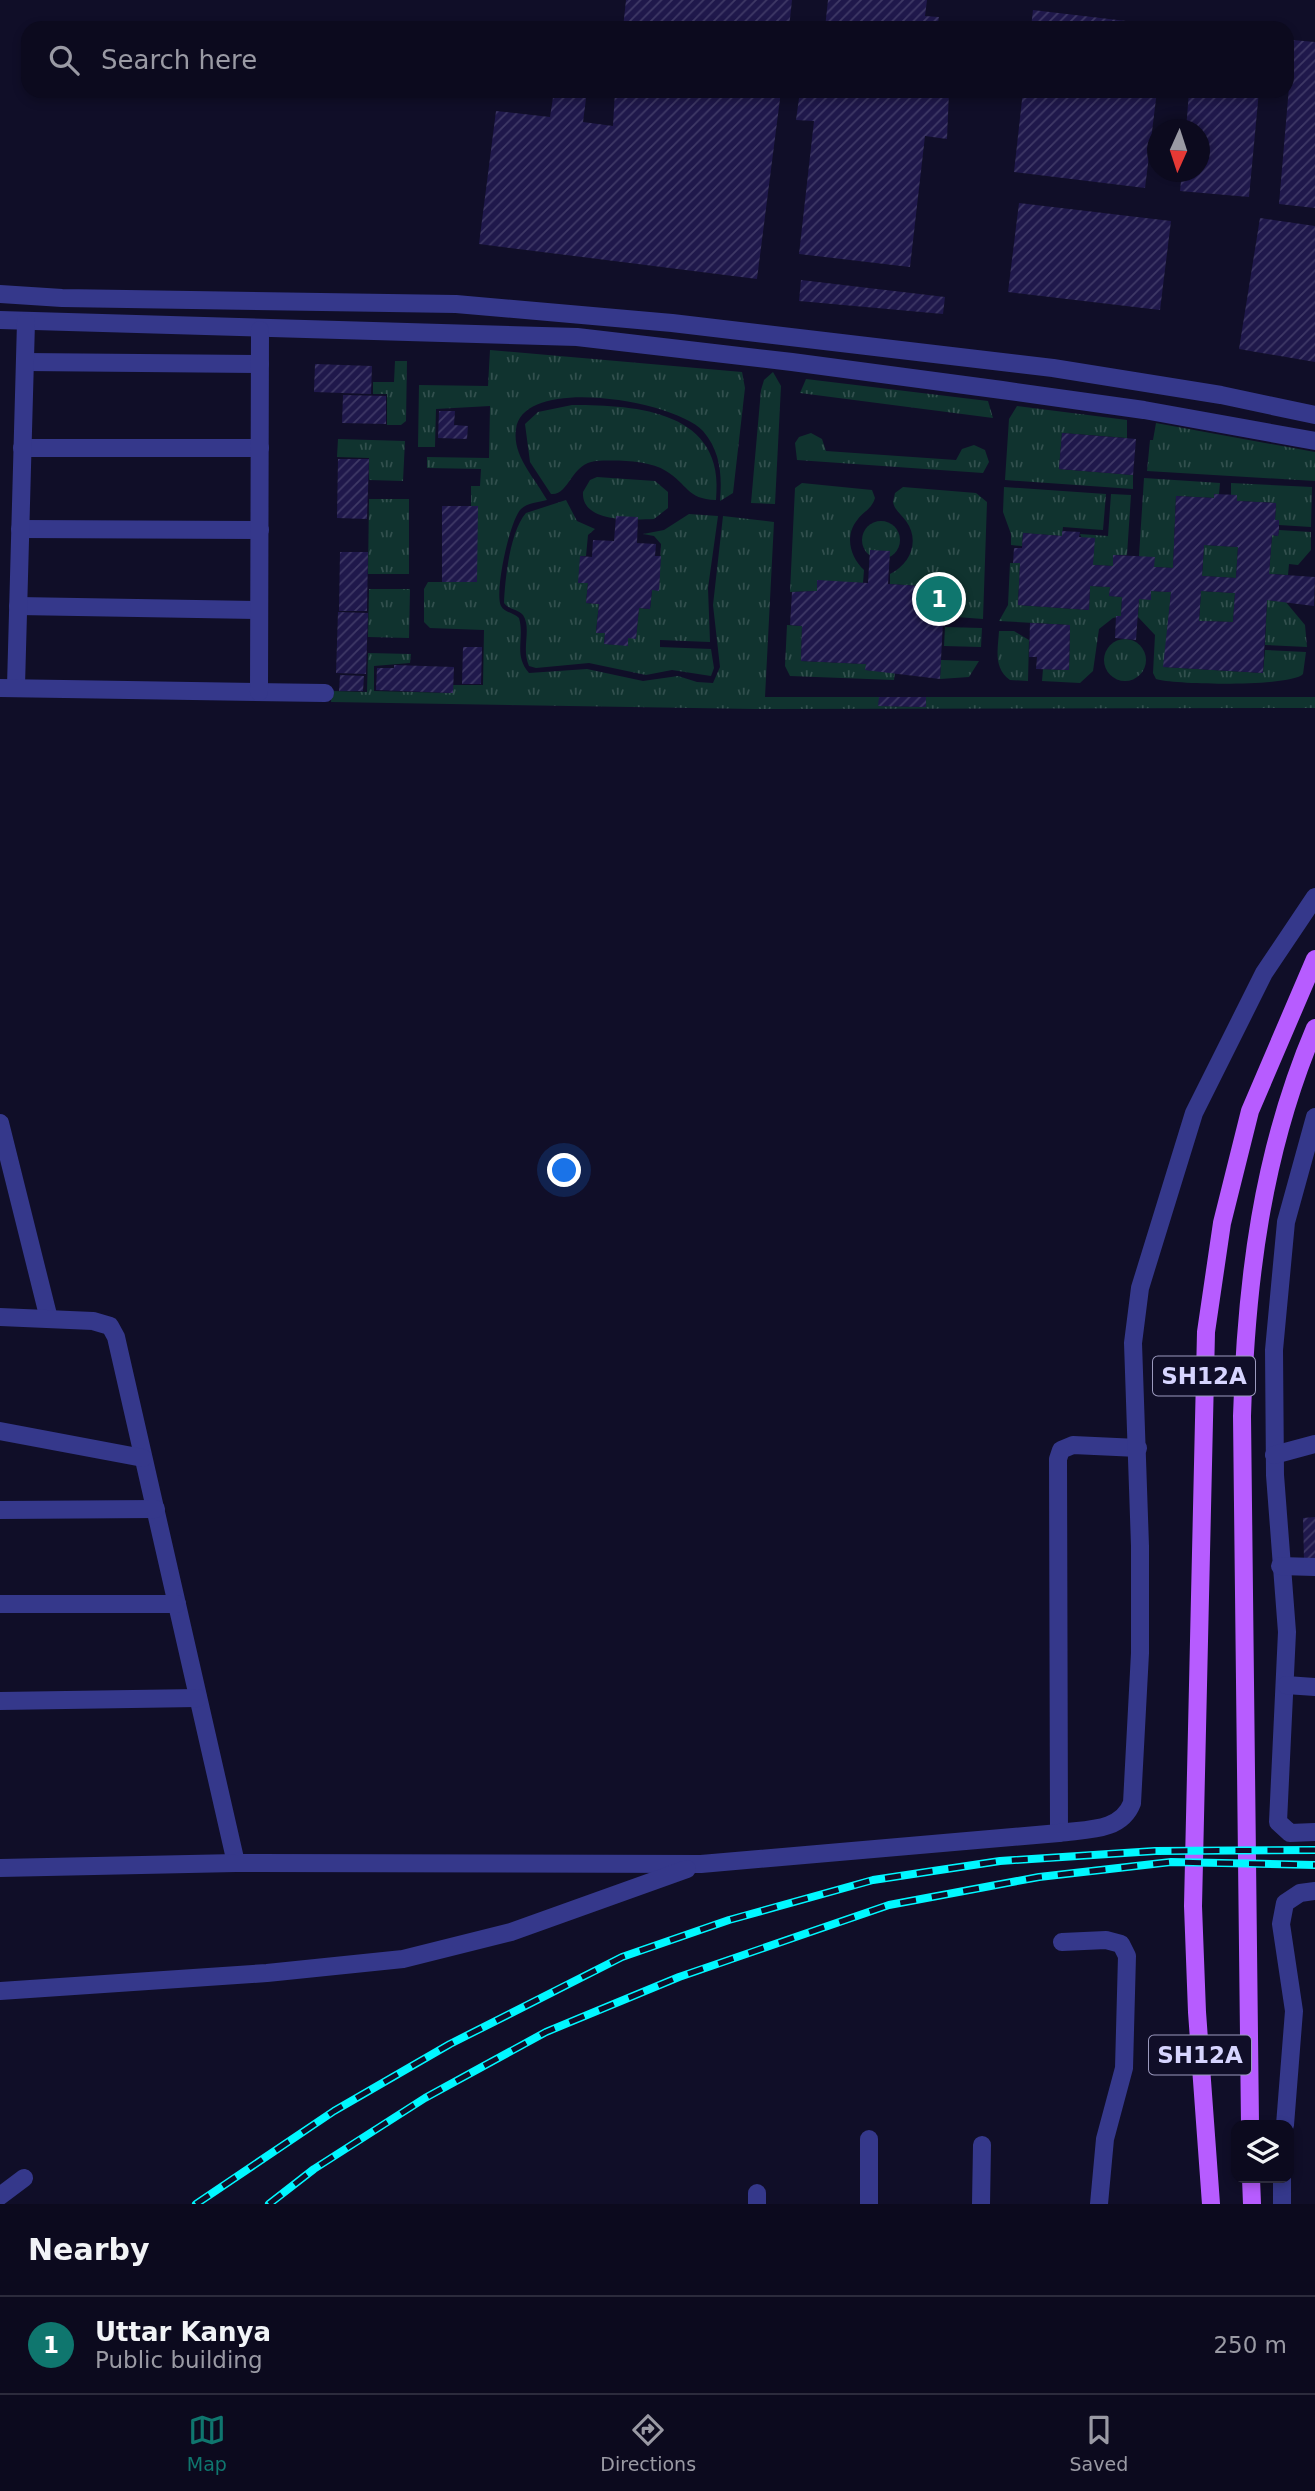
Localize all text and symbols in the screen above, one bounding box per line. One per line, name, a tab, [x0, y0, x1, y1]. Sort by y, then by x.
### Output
search box	[21, 21, 1294, 98]
icon: search	[45, 41, 83, 79]
text: Search here	[101, 45, 257, 75]
north arrow	[1147, 119, 1210, 182]
pin: 1	[916, 573, 962, 625]
your location	[547, 1153, 581, 1187]
road number: SH12A	[1153, 1357, 1255, 1396]
road number: SH12A	[1149, 2036, 1251, 2074]
map controls	[1231, 2120, 1294, 2183]
button: layers	[1231, 2120, 1294, 2183]
text: Nearby	[28, 2232, 150, 2267]
text: Uttar Kanya	[95, 2317, 271, 2347]
text: 1	[43, 2332, 59, 2358]
text: 250 m	[1213, 2332, 1287, 2358]
text: Public building	[95, 2347, 263, 2373]
tab: Map	[187, 2411, 227, 2475]
tab: Directions	[600, 2411, 696, 2475]
tab: Saved	[1070, 2411, 1128, 2475]

